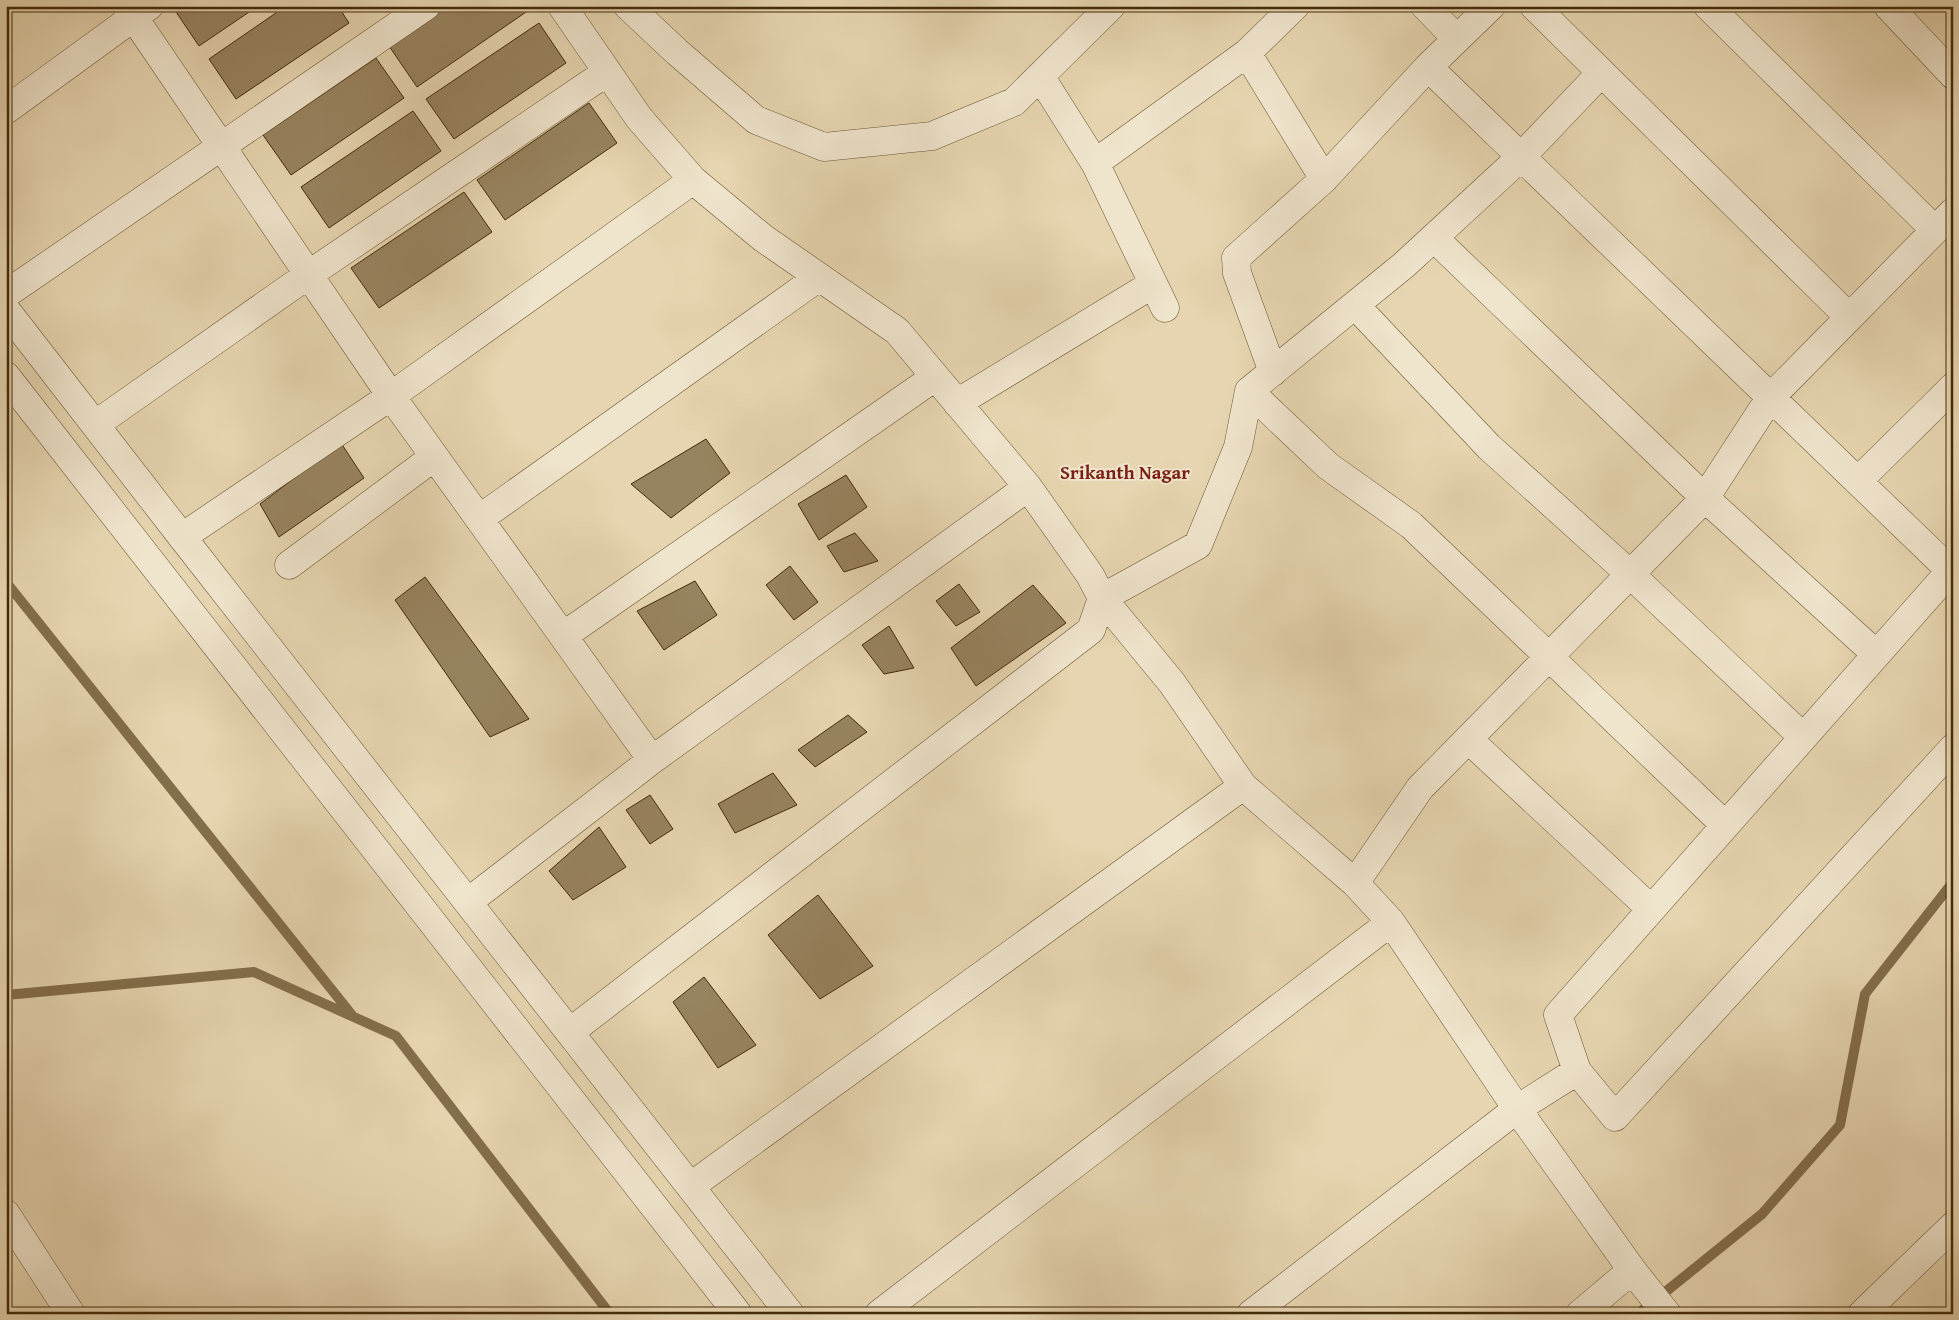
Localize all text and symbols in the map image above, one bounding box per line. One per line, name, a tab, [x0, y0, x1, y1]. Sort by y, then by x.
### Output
district label: Srikanth Nagar	[1060, 458, 1190, 486]

